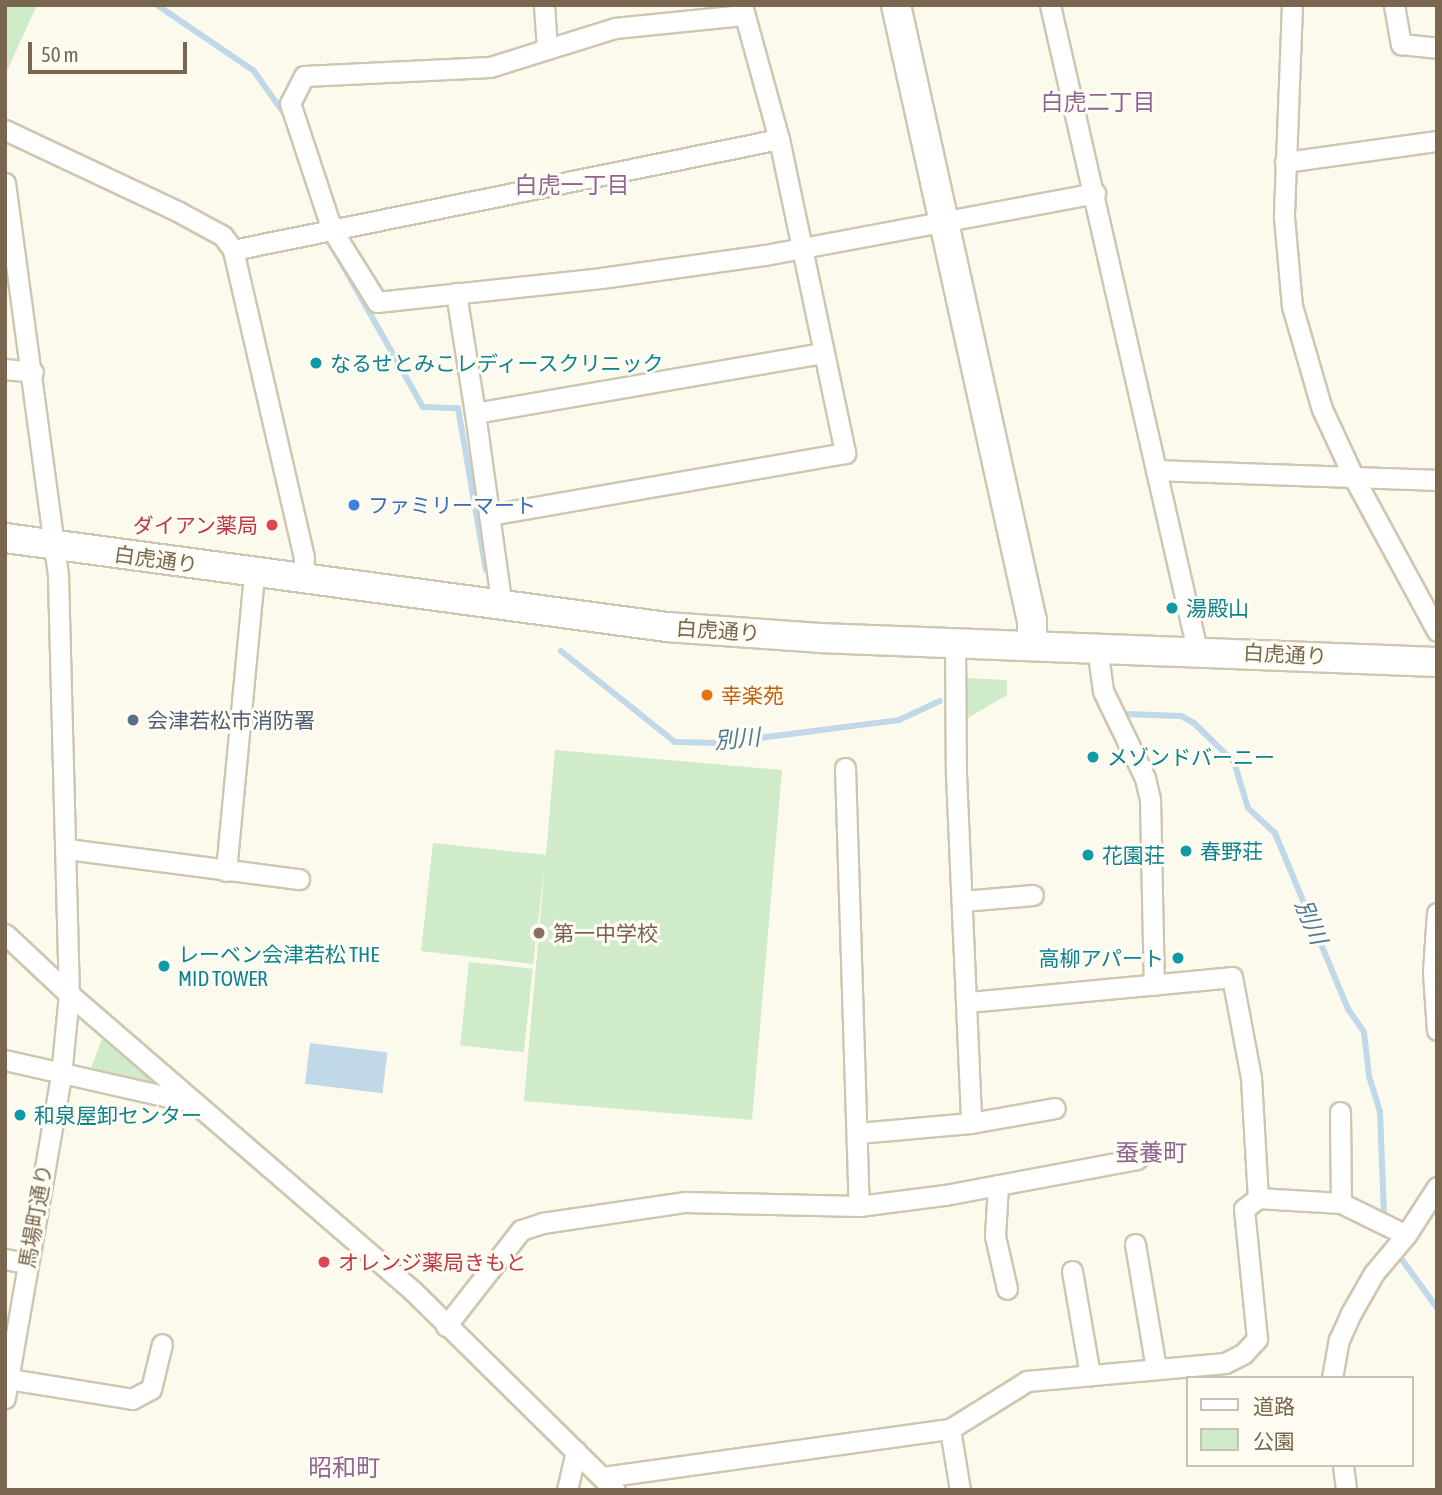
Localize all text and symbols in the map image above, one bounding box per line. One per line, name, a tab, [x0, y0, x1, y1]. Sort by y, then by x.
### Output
scale bar	[32, 28, 191, 72]
text: 50 m	[41, 42, 79, 66]
district label: 白虎二丁目	[1041, 88, 1155, 116]
district label: 白虎一丁目	[515, 171, 629, 199]
place label: なるせとみこレディースクリニック	[330, 350, 666, 376]
marker: なるせとみこレディースクリニック	[308, 355, 324, 371]
place label: ファミリーマート	[368, 492, 536, 518]
marker: ファミリーマート	[346, 497, 362, 513]
place label: ダイアン薬局	[132, 512, 258, 538]
marker: ダイアン薬局	[264, 517, 280, 533]
street label: 白虎通り	[113, 541, 199, 577]
place label: 湯殿山	[1186, 595, 1249, 621]
marker: 湯殿山	[1164, 600, 1180, 616]
street label: 白虎通り	[675, 615, 761, 645]
street label: 白虎通り	[1242, 639, 1328, 669]
place label: 幸楽苑	[721, 682, 784, 708]
marker: 幸楽苑	[699, 687, 715, 703]
place label: 会津若松市消防署	[147, 707, 315, 733]
marker: 会津若松市消防署	[125, 712, 141, 728]
water label: 別川	[713, 723, 761, 755]
place label: メゾンドバーニー	[1107, 744, 1275, 770]
marker: メゾンドバーニー	[1085, 749, 1101, 765]
place label: 春野荘	[1200, 838, 1263, 864]
place label: 花園荘	[1102, 842, 1165, 868]
marker: 春野荘	[1178, 843, 1194, 859]
marker: 花園荘	[1080, 847, 1096, 863]
water label: 別川	[1289, 895, 1333, 949]
place label: 第一中学校	[553, 920, 658, 946]
marker: 第一中学校	[531, 925, 547, 941]
place label: レーベン会津若松 THE MID TOWER	[178, 941, 379, 991]
place label: 高柳アパート	[1038, 945, 1164, 971]
marker: 高柳アパート	[1170, 950, 1186, 966]
marker: レーベン会津若松 THE MID TOWER	[156, 958, 172, 974]
place label: 和泉屋卸センター	[34, 1102, 202, 1128]
marker: 和泉屋卸センター	[12, 1107, 28, 1123]
district label: 蚕養町	[1115, 1139, 1187, 1167]
street label: 馬場町通り	[13, 1162, 57, 1270]
place label: オレンジ薬局きもと	[338, 1249, 527, 1275]
marker: オレンジ薬局きもと	[316, 1254, 332, 1270]
legend	[1186, 1376, 1414, 1467]
text: 道路	[1253, 1394, 1295, 1418]
text: 公園	[1253, 1429, 1295, 1453]
district label: 昭和町	[308, 1454, 380, 1482]

